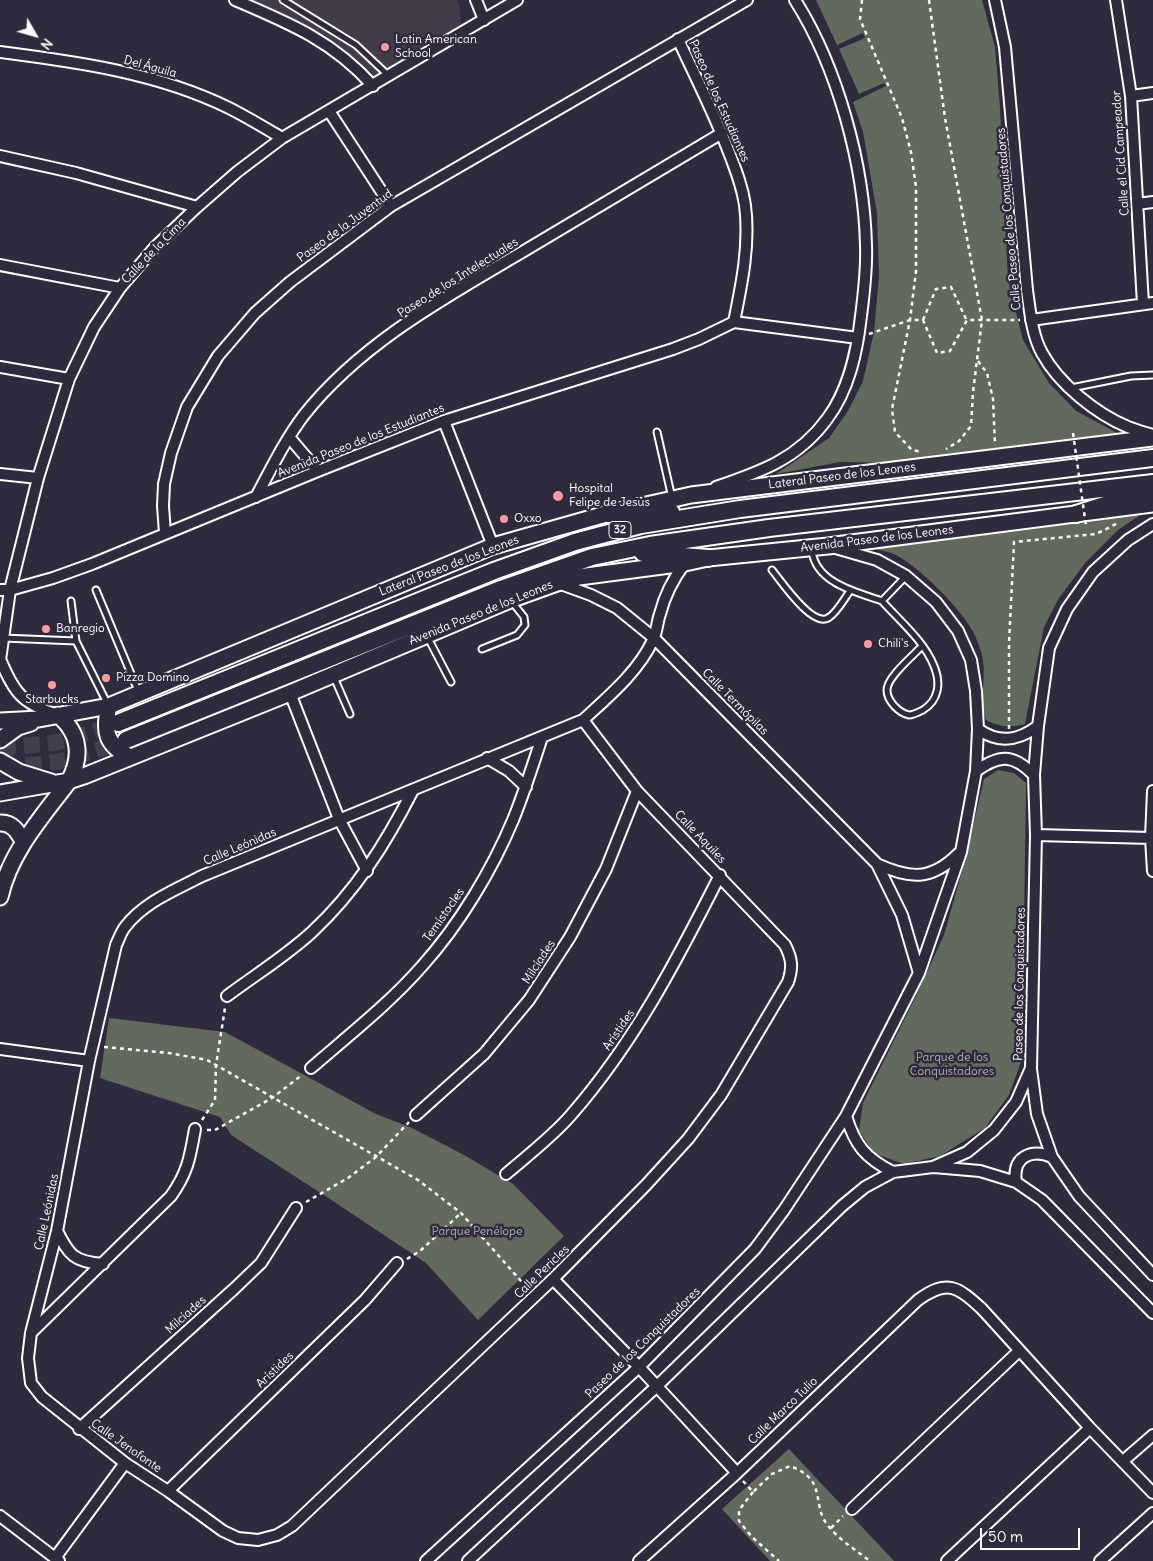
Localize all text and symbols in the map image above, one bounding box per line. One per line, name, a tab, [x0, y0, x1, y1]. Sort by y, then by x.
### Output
north arrow	[10, 10, 60, 60]
place label: Latin American School	[395, 33, 477, 61]
text: N	[37, 35, 57, 54]
street label: Paseo de los Estudiantes	[686, 38, 752, 164]
marker: Latin American School	[379, 41, 391, 53]
street label: Del Águila	[122, 53, 178, 81]
street label: Calle el Cid Campeador	[1109, 90, 1133, 216]
street label: Calle Paseo de los Conquistadores	[994, 127, 1024, 311]
street label: Paseo de la Juventud	[295, 187, 395, 265]
street label: Calle de la Cima	[119, 215, 189, 287]
street label: Paseo de los Intelectuales	[395, 235, 521, 321]
street label: Avenida Paseo de los Estudiantes	[276, 401, 446, 481]
street label: Lateral Paseo de los Leones	[767, 460, 917, 492]
place label: Hospital Felipe de Jesús	[569, 482, 650, 510]
marker: Hospital Felipe de Jesús	[551, 489, 565, 503]
place label: Oxxo	[514, 512, 542, 526]
marker: Oxxo	[498, 513, 510, 525]
road number: 32	[609, 522, 631, 538]
street label: Avenida Paseo de los Leones	[800, 522, 954, 556]
street label: Lateral Paseo de los Leones	[377, 533, 521, 599]
street label: Avenida Paseo de los Leones	[407, 577, 555, 649]
place label: Banregio	[56, 622, 105, 636]
marker: Banregio	[40, 623, 52, 635]
place label: Chili's	[878, 637, 909, 651]
marker: Chili's	[862, 638, 874, 650]
street label: Calle Termópilas	[699, 666, 771, 738]
place label: Pizza Domino	[116, 671, 189, 685]
marker: Pizza Domino	[100, 672, 112, 684]
marker: Starbucks	[46, 679, 58, 691]
place label: Starbucks	[25, 693, 79, 707]
street label: Calle Aquiles	[671, 808, 729, 866]
street label: Calle Leónidas	[201, 825, 279, 869]
street label: Temístocles	[420, 885, 468, 945]
street label: Paseo de los Conquistadores	[1011, 907, 1029, 1061]
street label: Milcíades	[519, 937, 559, 987]
street label: Arístides	[600, 1007, 638, 1053]
park label: Parque de los Conquistadores	[910, 1051, 994, 1079]
street label: Calle Leónidas	[32, 1172, 62, 1252]
park label: Parque Penélope	[432, 1225, 522, 1239]
street label: Calle Pericles	[512, 1242, 572, 1302]
street label: Paseo de los Conquistadores	[583, 1284, 703, 1402]
street label: Milcíades	[163, 1293, 209, 1337]
street label: Arístides	[253, 1349, 297, 1391]
street label: Calle Marco Tulio	[745, 1374, 821, 1448]
street label: Calle Jenofonte	[88, 1416, 164, 1476]
scale bar	[983, 1518, 1083, 1550]
text: 50 m	[988, 1527, 1023, 1546]

